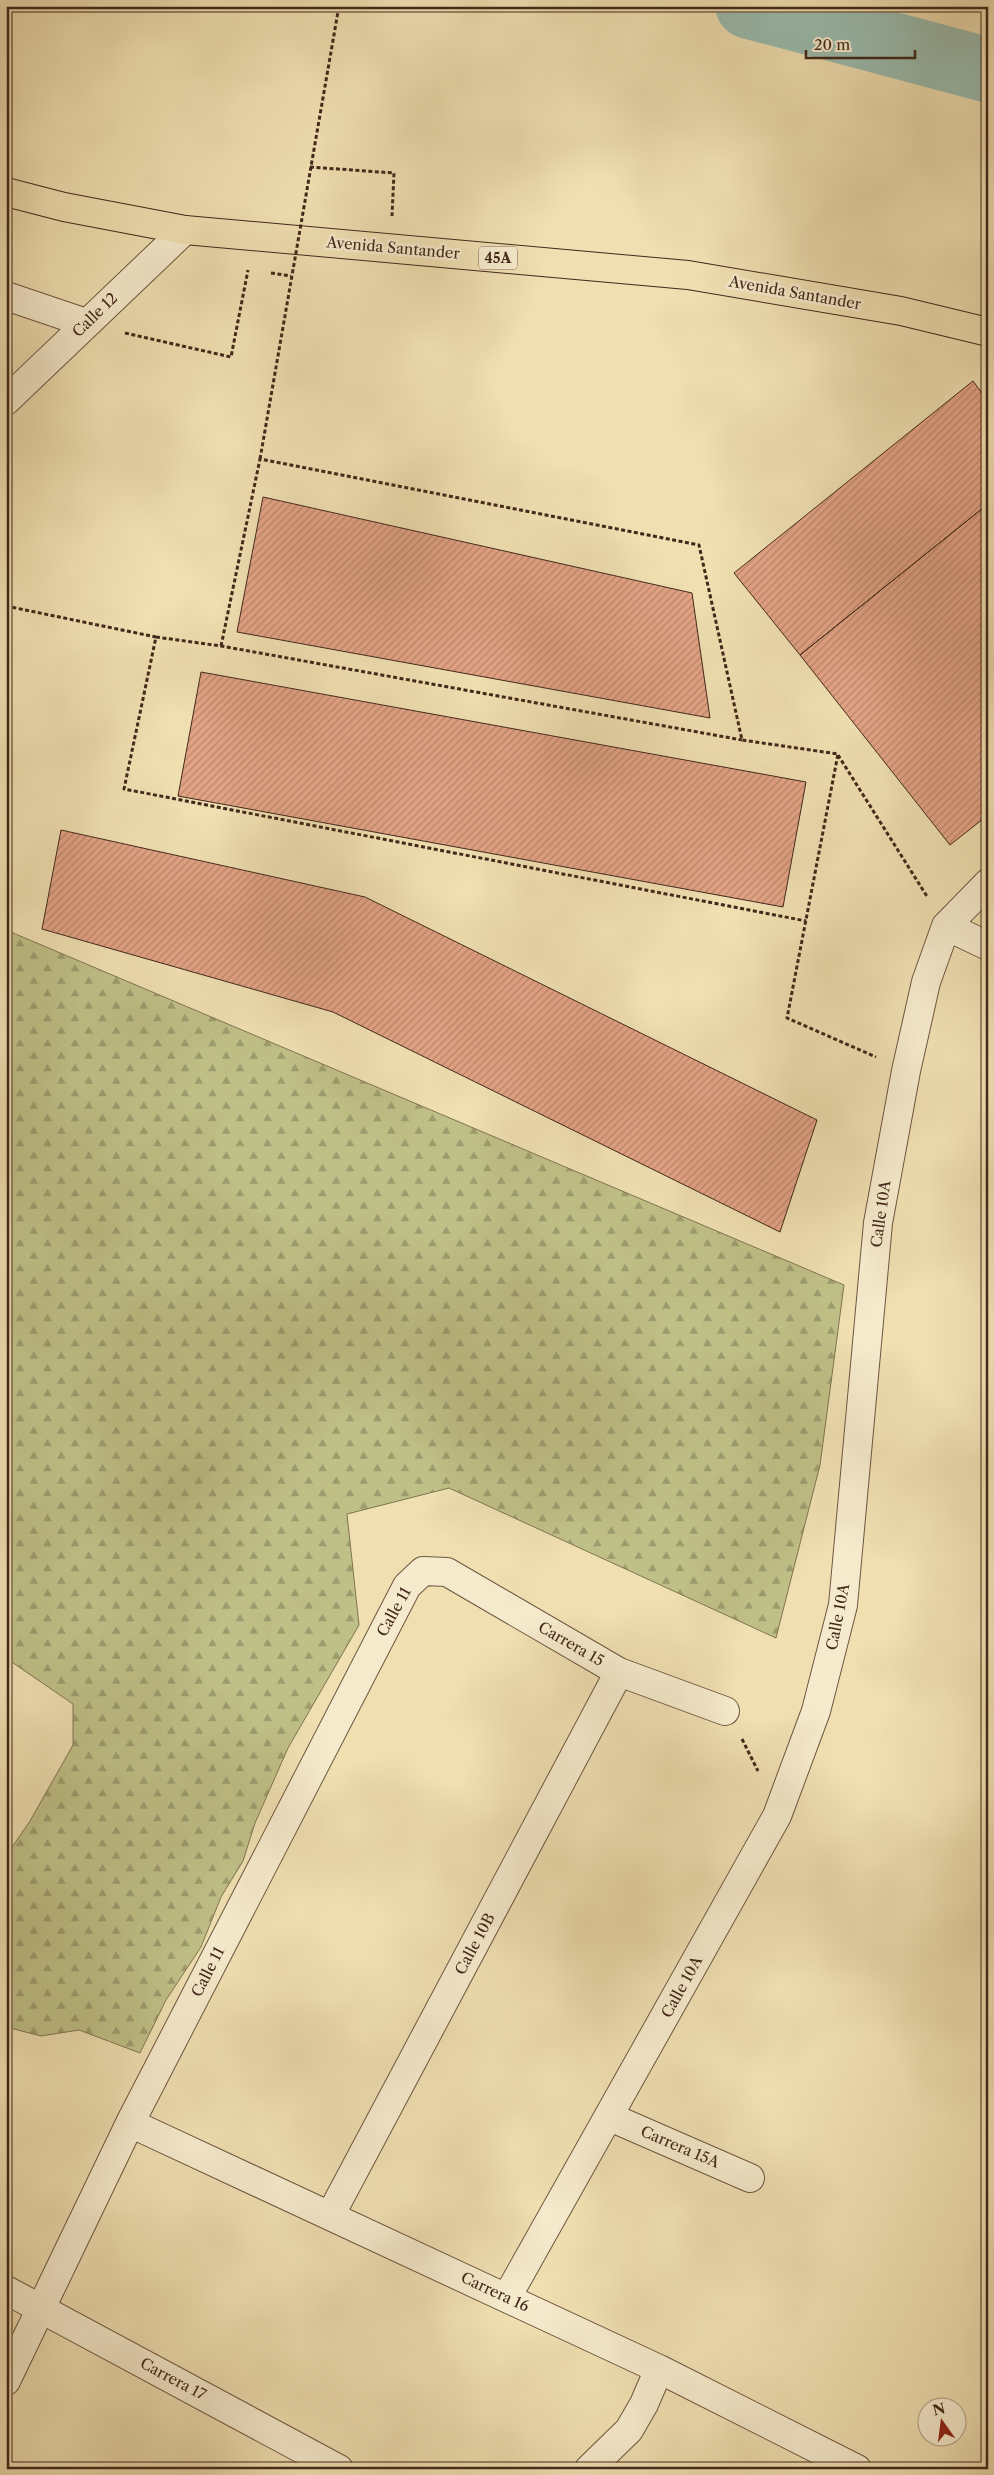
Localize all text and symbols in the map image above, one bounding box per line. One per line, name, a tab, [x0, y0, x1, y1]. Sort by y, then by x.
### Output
scale bar	[806, 28, 915, 60]
text: 20 m	[814, 35, 850, 54]
street label: Avenida Santander	[325, 232, 461, 263]
road number: 45A	[479, 247, 517, 270]
street label: Avenida Santander	[727, 271, 863, 314]
street label: Calle 12	[68, 288, 121, 341]
street label: Calle 10A	[866, 1178, 895, 1249]
street label: Calle 10A	[822, 1581, 853, 1652]
street label: Calle 11	[372, 1583, 415, 1640]
street label: Carrera 15	[535, 1617, 608, 1670]
street label: Calle 10B	[450, 1910, 499, 1978]
street label: Calle 11	[187, 1943, 228, 2000]
street label: Calle 10A	[657, 1952, 707, 2021]
street label: Carrera 15A	[638, 2121, 723, 2172]
street label: Carrera 16	[458, 2267, 533, 2316]
street label: Carrera 17	[137, 2353, 210, 2404]
north arrow	[916, 2398, 966, 2448]
text: N	[931, 2399, 947, 2420]

